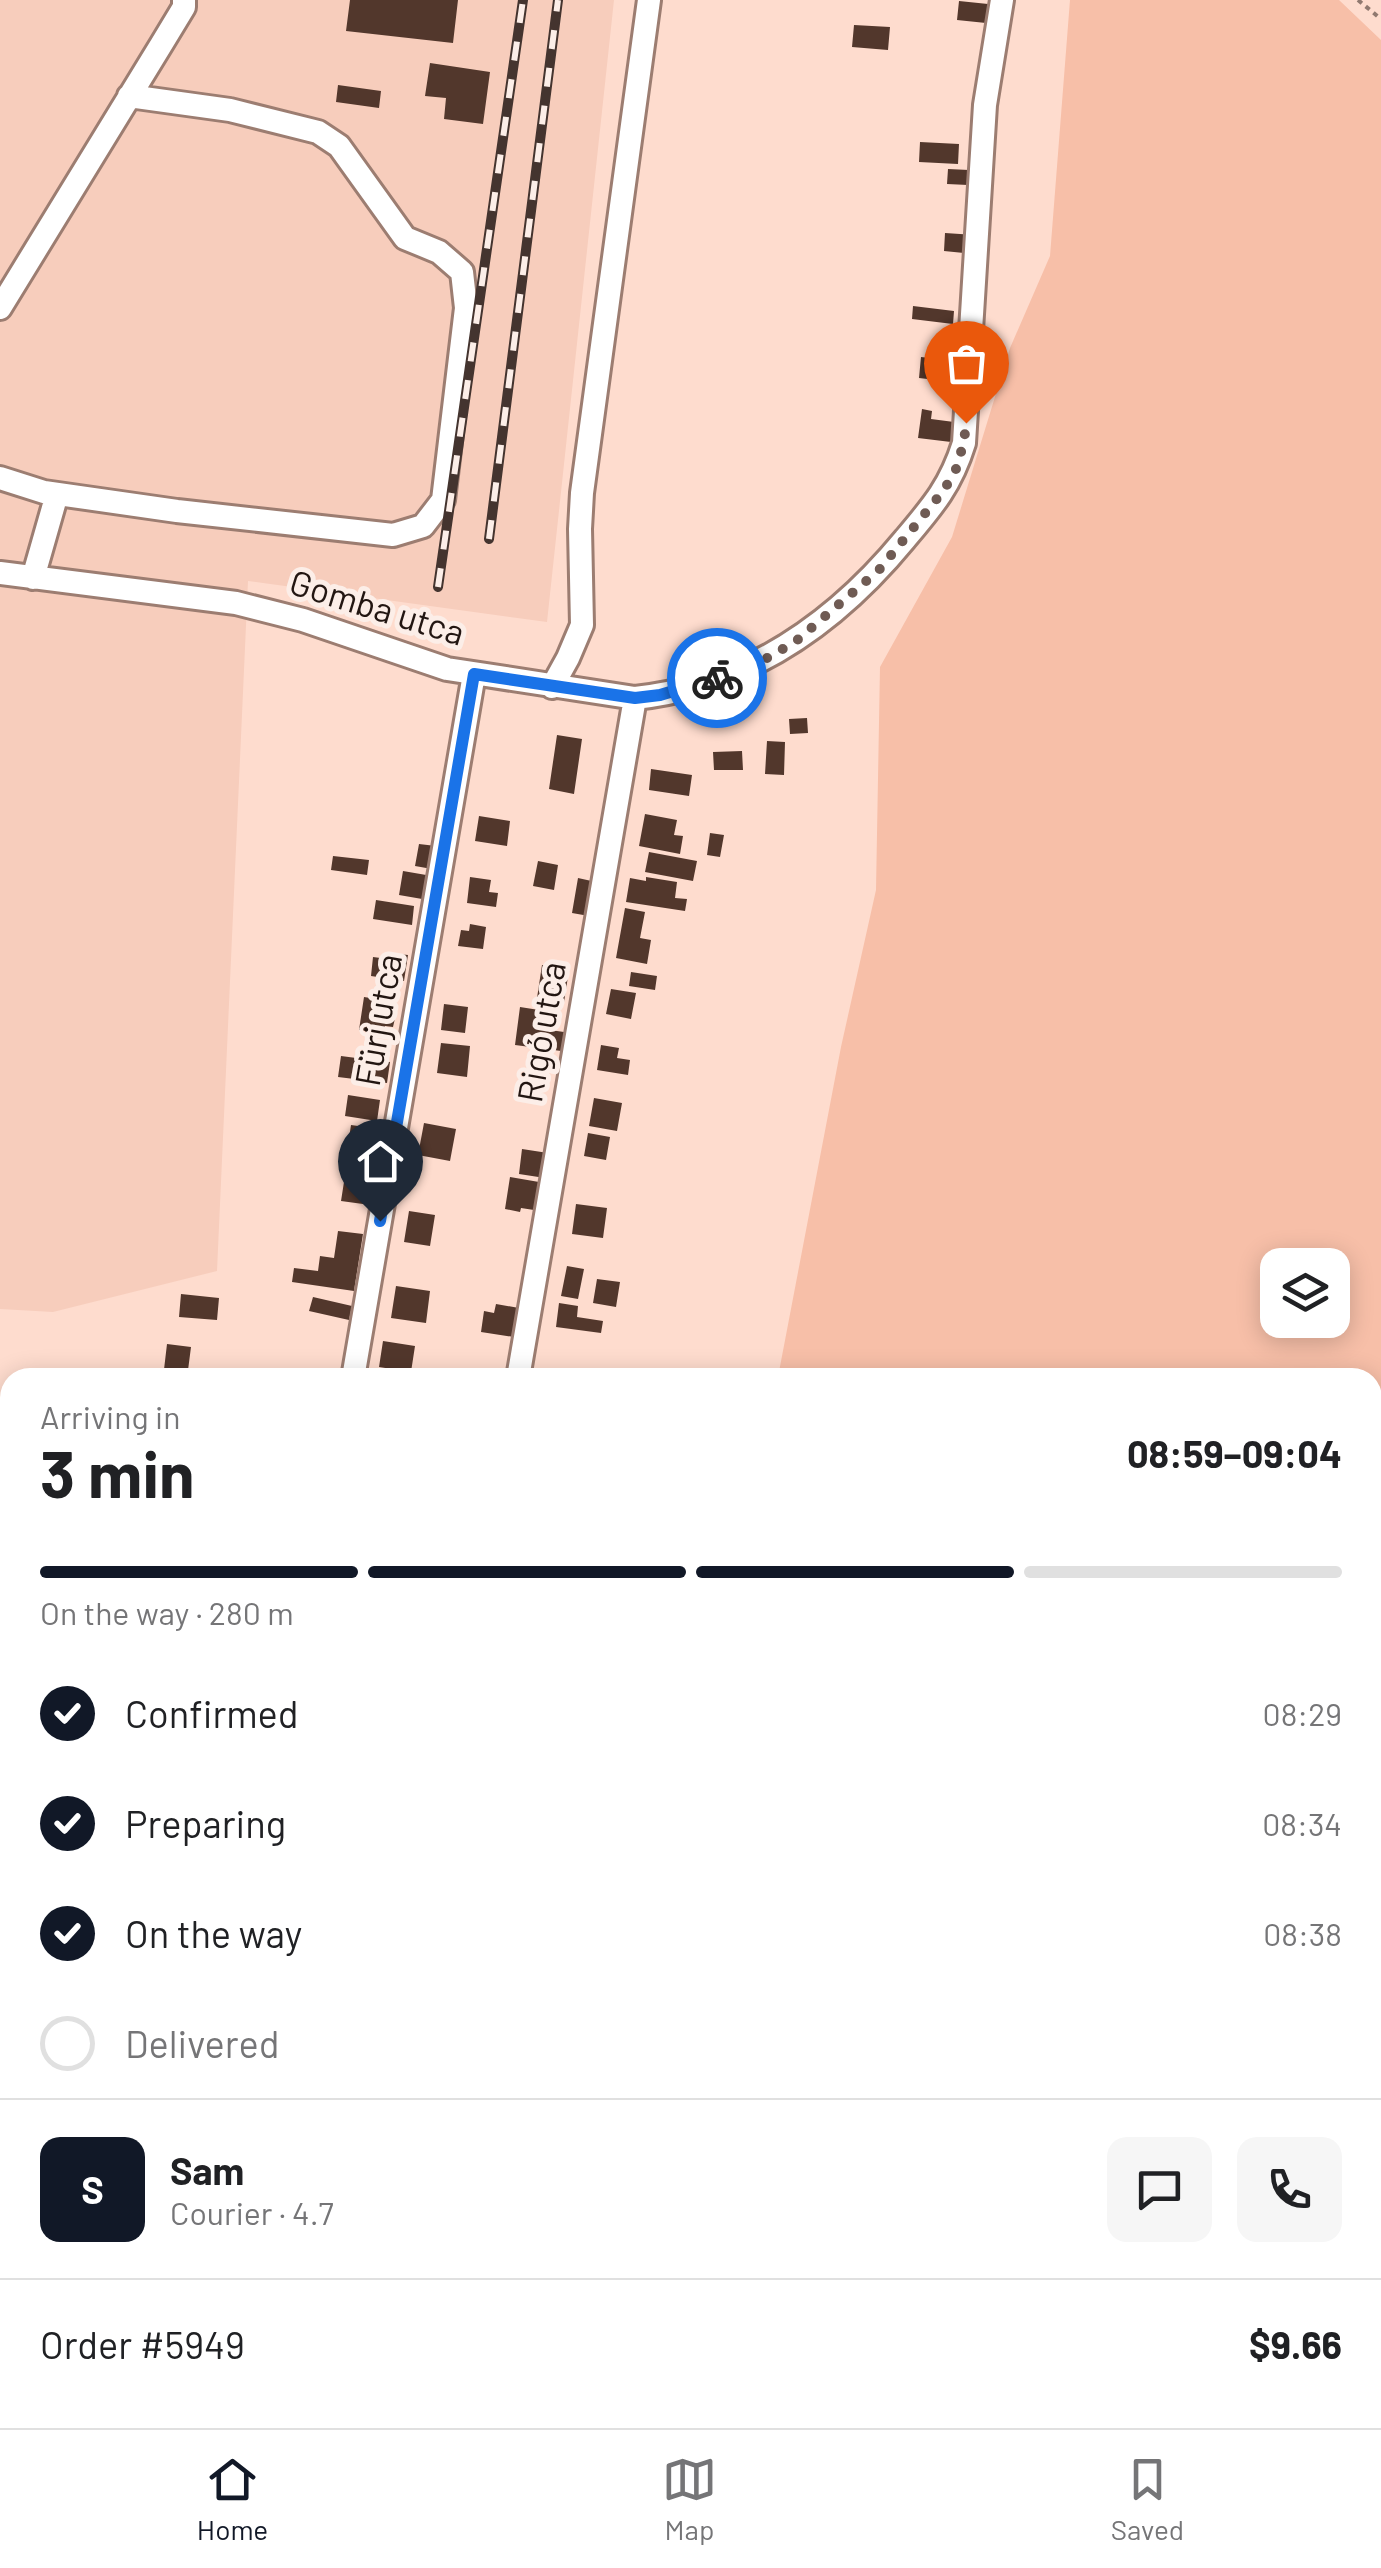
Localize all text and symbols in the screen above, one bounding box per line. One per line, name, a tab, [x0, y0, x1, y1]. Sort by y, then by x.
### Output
pin	[924, 321, 1009, 424]
icon: bag	[939, 336, 994, 391]
street label: Gomba utca	[285, 560, 470, 653]
courier	[667, 628, 767, 728]
icon: bike	[690, 651, 745, 706]
street label: Fürj utca	[345, 950, 409, 1089]
street label: Rigó utca	[507, 958, 573, 1105]
pin	[338, 1119, 423, 1222]
icon: home	[353, 1134, 408, 1189]
map controls	[1260, 1248, 1350, 1338]
button: layers	[1260, 1248, 1350, 1338]
text: Arriving in	[40, 1397, 180, 1435]
text: 08:59–09:04	[1127, 1430, 1342, 1476]
text: 3 min	[40, 1433, 195, 1511]
text: On the way · 280 m	[40, 1593, 294, 1631]
icon: check	[40, 1686, 95, 1741]
text: Confirmed	[125, 1690, 298, 1736]
text: 08:29	[1263, 1694, 1342, 1732]
icon: check	[40, 1796, 95, 1851]
text: Preparing	[125, 1800, 286, 1846]
text: 08:34	[1262, 1804, 1342, 1842]
icon: check	[40, 1906, 95, 1961]
text: On the way	[125, 1910, 302, 1956]
text: 08:38	[1263, 1914, 1342, 1952]
text: Delivered	[125, 2020, 279, 2066]
button: chat	[1107, 2137, 1212, 2242]
button: phone	[1237, 2137, 1342, 2242]
text: Sam	[170, 2147, 244, 2193]
text: S	[81, 2166, 104, 2212]
text: Courier · 4.7	[170, 2193, 334, 2231]
text: Order #5949	[40, 2321, 245, 2367]
text: $9.66	[1249, 2321, 1342, 2367]
tab: Home	[197, 2452, 268, 2546]
tab: Map	[662, 2452, 717, 2546]
tab: Saved	[1111, 2452, 1184, 2546]

